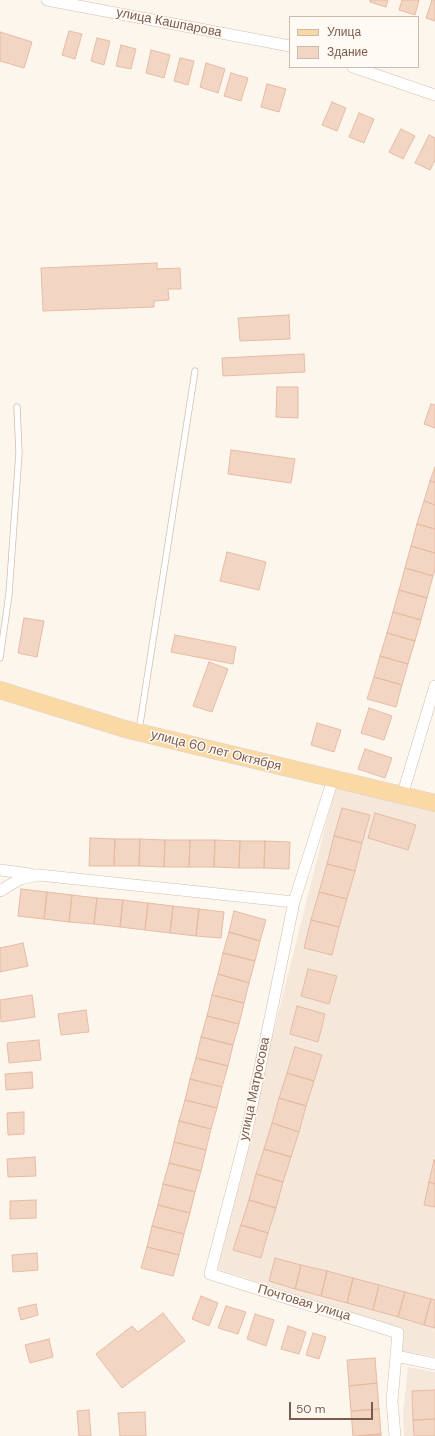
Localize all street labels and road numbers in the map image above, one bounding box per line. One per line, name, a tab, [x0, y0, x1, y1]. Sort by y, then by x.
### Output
street label: улица Кашпарова	[115, 5, 223, 41]
street label: улица 60 лет Октября	[149, 727, 283, 775]
street label: улица Матросова	[236, 1036, 274, 1142]
street label: Почтовая улица	[256, 1281, 352, 1325]

